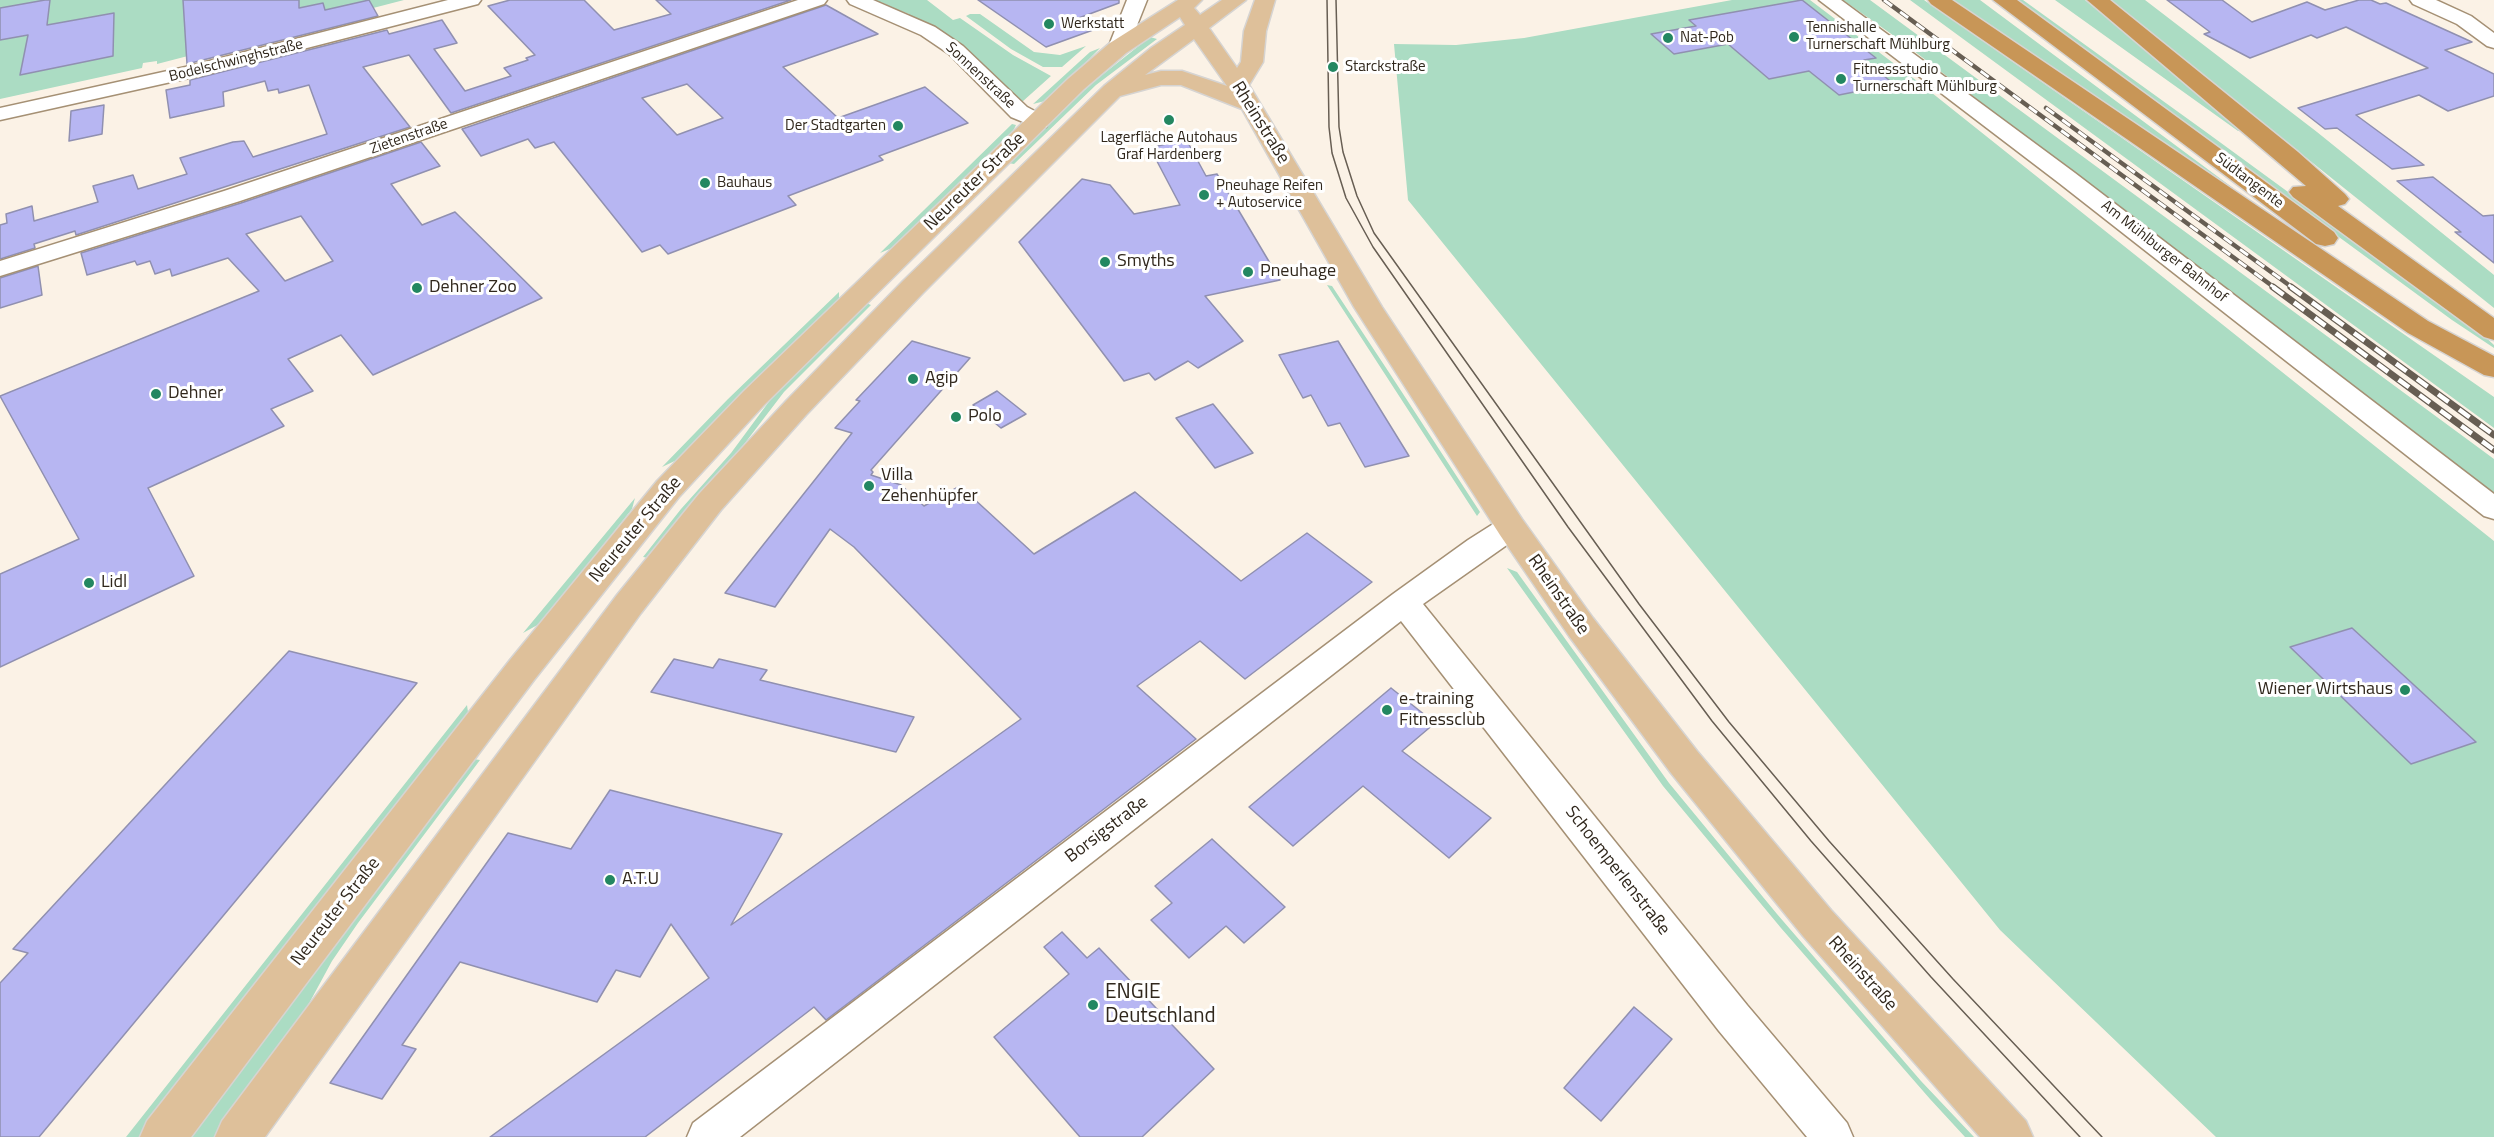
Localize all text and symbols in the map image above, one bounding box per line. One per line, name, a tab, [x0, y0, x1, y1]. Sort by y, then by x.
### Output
place label: Werkstatt	[1061, 15, 1124, 33]
marker: Werkstatt	[1042, 17, 1056, 31]
place label: Tennishalle Turnerschaft Mühlburg	[1806, 19, 1950, 54]
place label: Nat-Pob	[1680, 29, 1734, 47]
marker: Tennishalle Turnerschaft Mühlburg	[1787, 30, 1801, 44]
marker: Nat-Pob	[1661, 31, 1675, 45]
street label: Bodelschwinghstraße	[167, 36, 305, 86]
street label: Sonnenstraße	[941, 39, 1019, 113]
place label: Starckstraße	[1345, 58, 1426, 76]
marker: Starckstraße	[1326, 60, 1340, 74]
place label: Fitnessstudio Turnerschaft Mühlburg	[1853, 61, 1997, 96]
marker: Fitnessstudio Turnerschaft Mühlburg	[1834, 72, 1848, 86]
street label: Rheinstraße	[1226, 78, 1294, 168]
marker: Lagerfläche Autohaus Graf Hardenberg	[1162, 113, 1176, 127]
street label: Zietenstraße	[368, 115, 450, 159]
place label: Der Stadtgarten	[785, 117, 886, 135]
marker: Der Stadtgarten	[891, 119, 905, 133]
street label: Neureuter Straße	[920, 129, 1030, 235]
place label: Lagerfläche Autohaus Graf Hardenberg	[1100, 129, 1238, 164]
street label: Südtangente	[2211, 149, 2287, 213]
place label: Bauhaus	[717, 174, 772, 192]
marker: Bauhaus	[698, 176, 712, 190]
place label: Pneuhage Reifen + Autoservice	[1216, 177, 1323, 212]
marker: Pneuhage Reifen + Autoservice	[1197, 188, 1211, 202]
street label: Am Mühlburger Bahnhof	[2097, 197, 2231, 307]
place label: Smyths	[1117, 251, 1175, 273]
marker: Smyths	[1098, 255, 1112, 269]
place label: Pneuhage	[1260, 261, 1336, 283]
marker: Pneuhage	[1241, 265, 1255, 279]
place label: Dehner Zoo	[429, 277, 517, 299]
marker: Dehner Zoo	[410, 281, 424, 295]
place label: Agip	[925, 368, 958, 390]
marker: Agip	[906, 372, 920, 386]
place label: Dehner	[168, 383, 223, 405]
marker: Dehner	[149, 387, 163, 401]
place label: Polo	[968, 406, 1002, 428]
marker: Polo	[949, 410, 963, 424]
place label: Villa Zehenhüpfer	[881, 465, 978, 508]
street label: Neureuter Straße	[585, 473, 687, 587]
marker: Villa Zehenhüpfer	[862, 479, 876, 493]
street label: Rheinstraße	[1523, 551, 1593, 639]
place label: Lidl	[101, 572, 127, 594]
marker: Lidl	[82, 576, 96, 590]
place label: Wiener Wirtshaus	[2258, 679, 2393, 701]
marker: Wiener Wirtshaus	[2398, 683, 2412, 697]
place label: e-training Fitnessclub	[1399, 689, 1485, 732]
marker: e-training Fitnessclub	[1380, 703, 1394, 717]
street label: Borsigstraße	[1061, 792, 1153, 868]
street label: Schoemperlenstraße	[1560, 802, 1674, 940]
street label: Neureuter Straße	[287, 854, 385, 970]
place label: A.T.U	[622, 869, 659, 891]
marker: A.T.U	[603, 873, 617, 887]
street label: Rheinstraße	[1823, 932, 1901, 1016]
place label: ENGIE Deutschland	[1105, 980, 1216, 1030]
marker: ENGIE Deutschland	[1086, 998, 1100, 1012]

